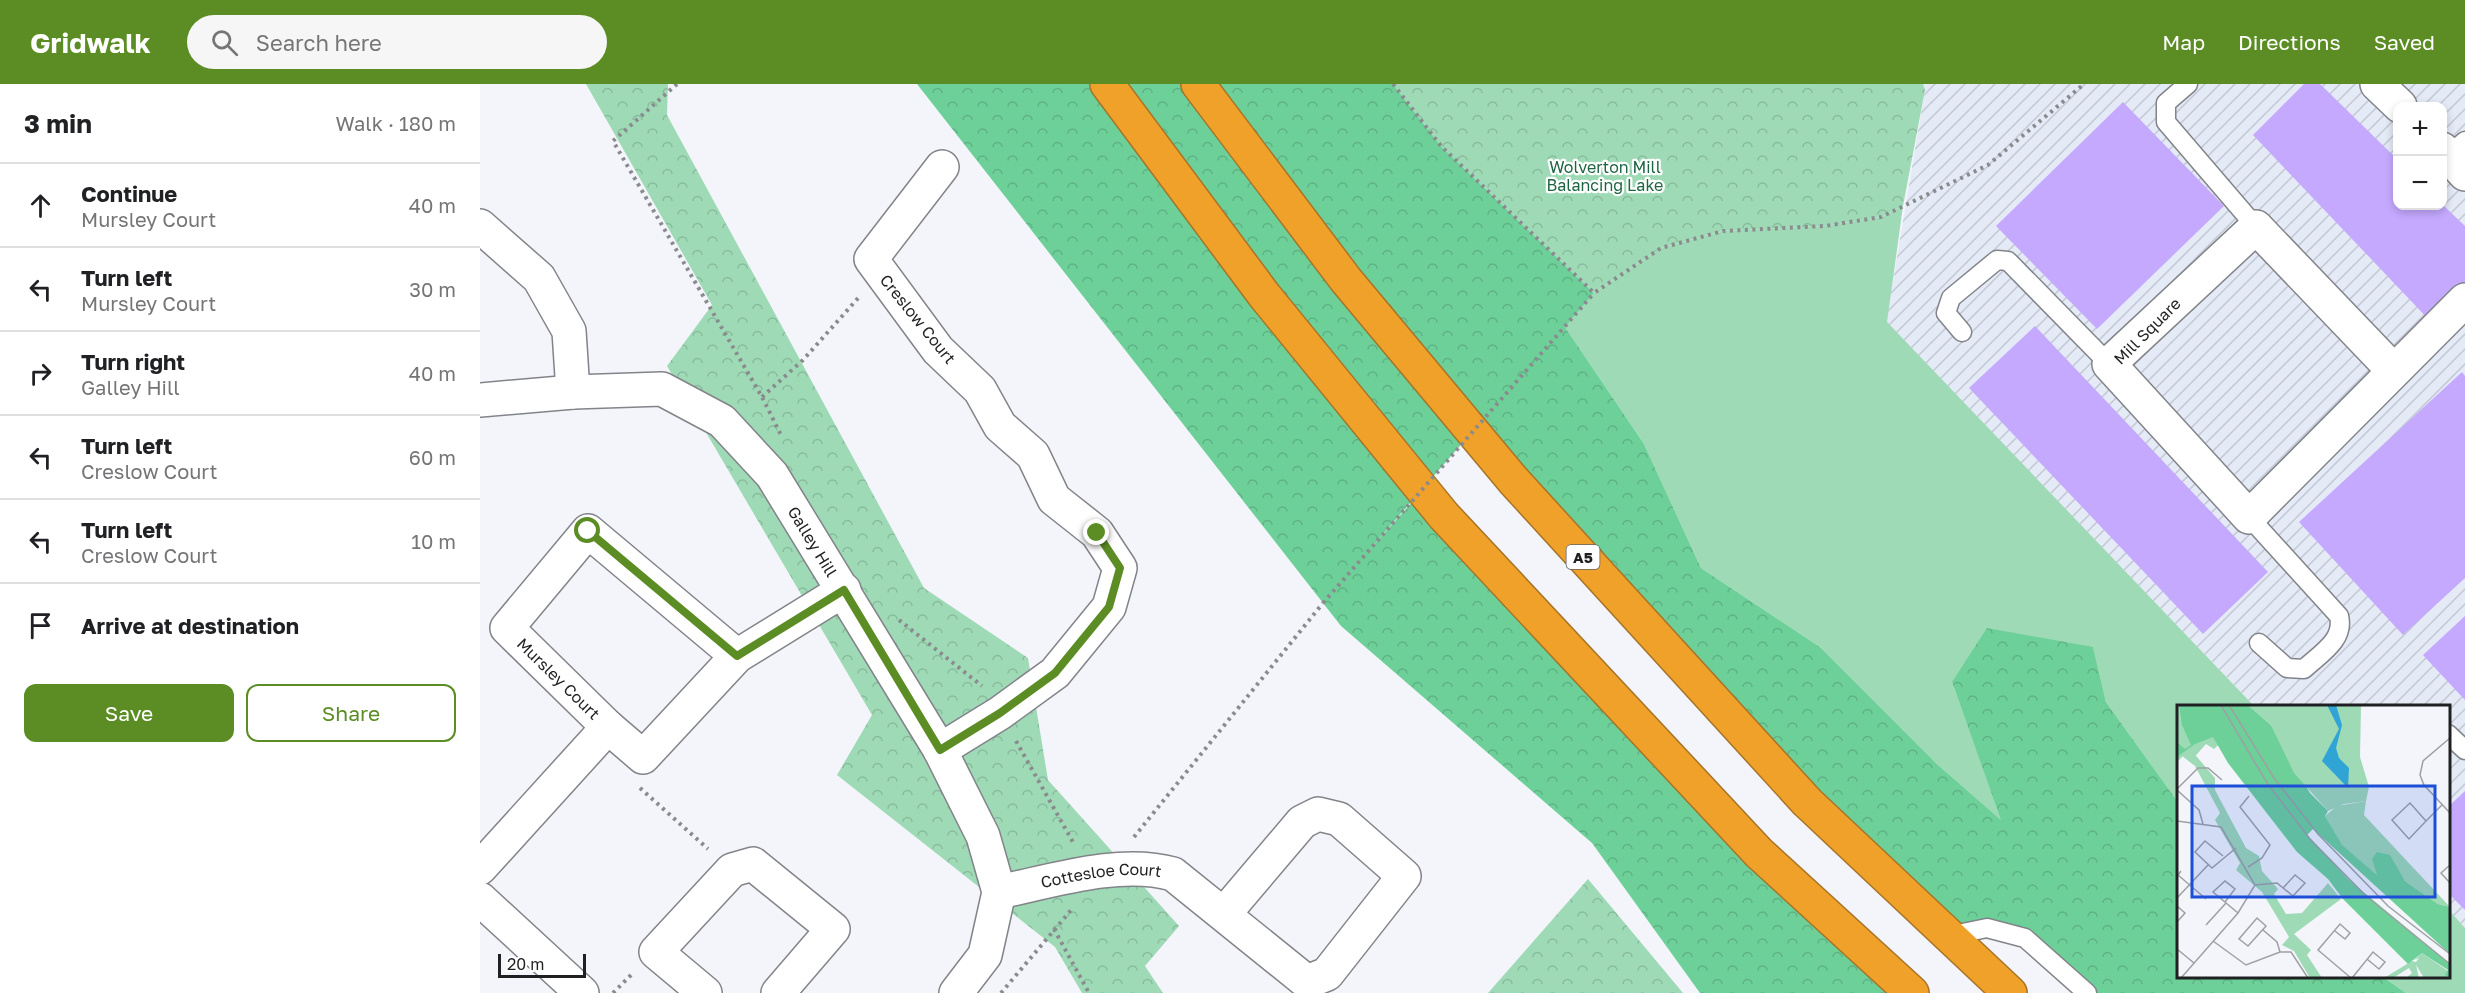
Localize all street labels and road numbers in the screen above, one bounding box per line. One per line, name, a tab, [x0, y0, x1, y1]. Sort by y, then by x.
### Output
street label: Creslow Court	[876, 270, 960, 368]
street label: Mill Square	[2109, 293, 2185, 369]
street label: Galley Hill	[784, 503, 842, 581]
road number: A5	[1566, 545, 1600, 569]
street label: Mursley Court	[513, 633, 604, 724]
street label: Cottesloe Court	[1039, 859, 1163, 892]

